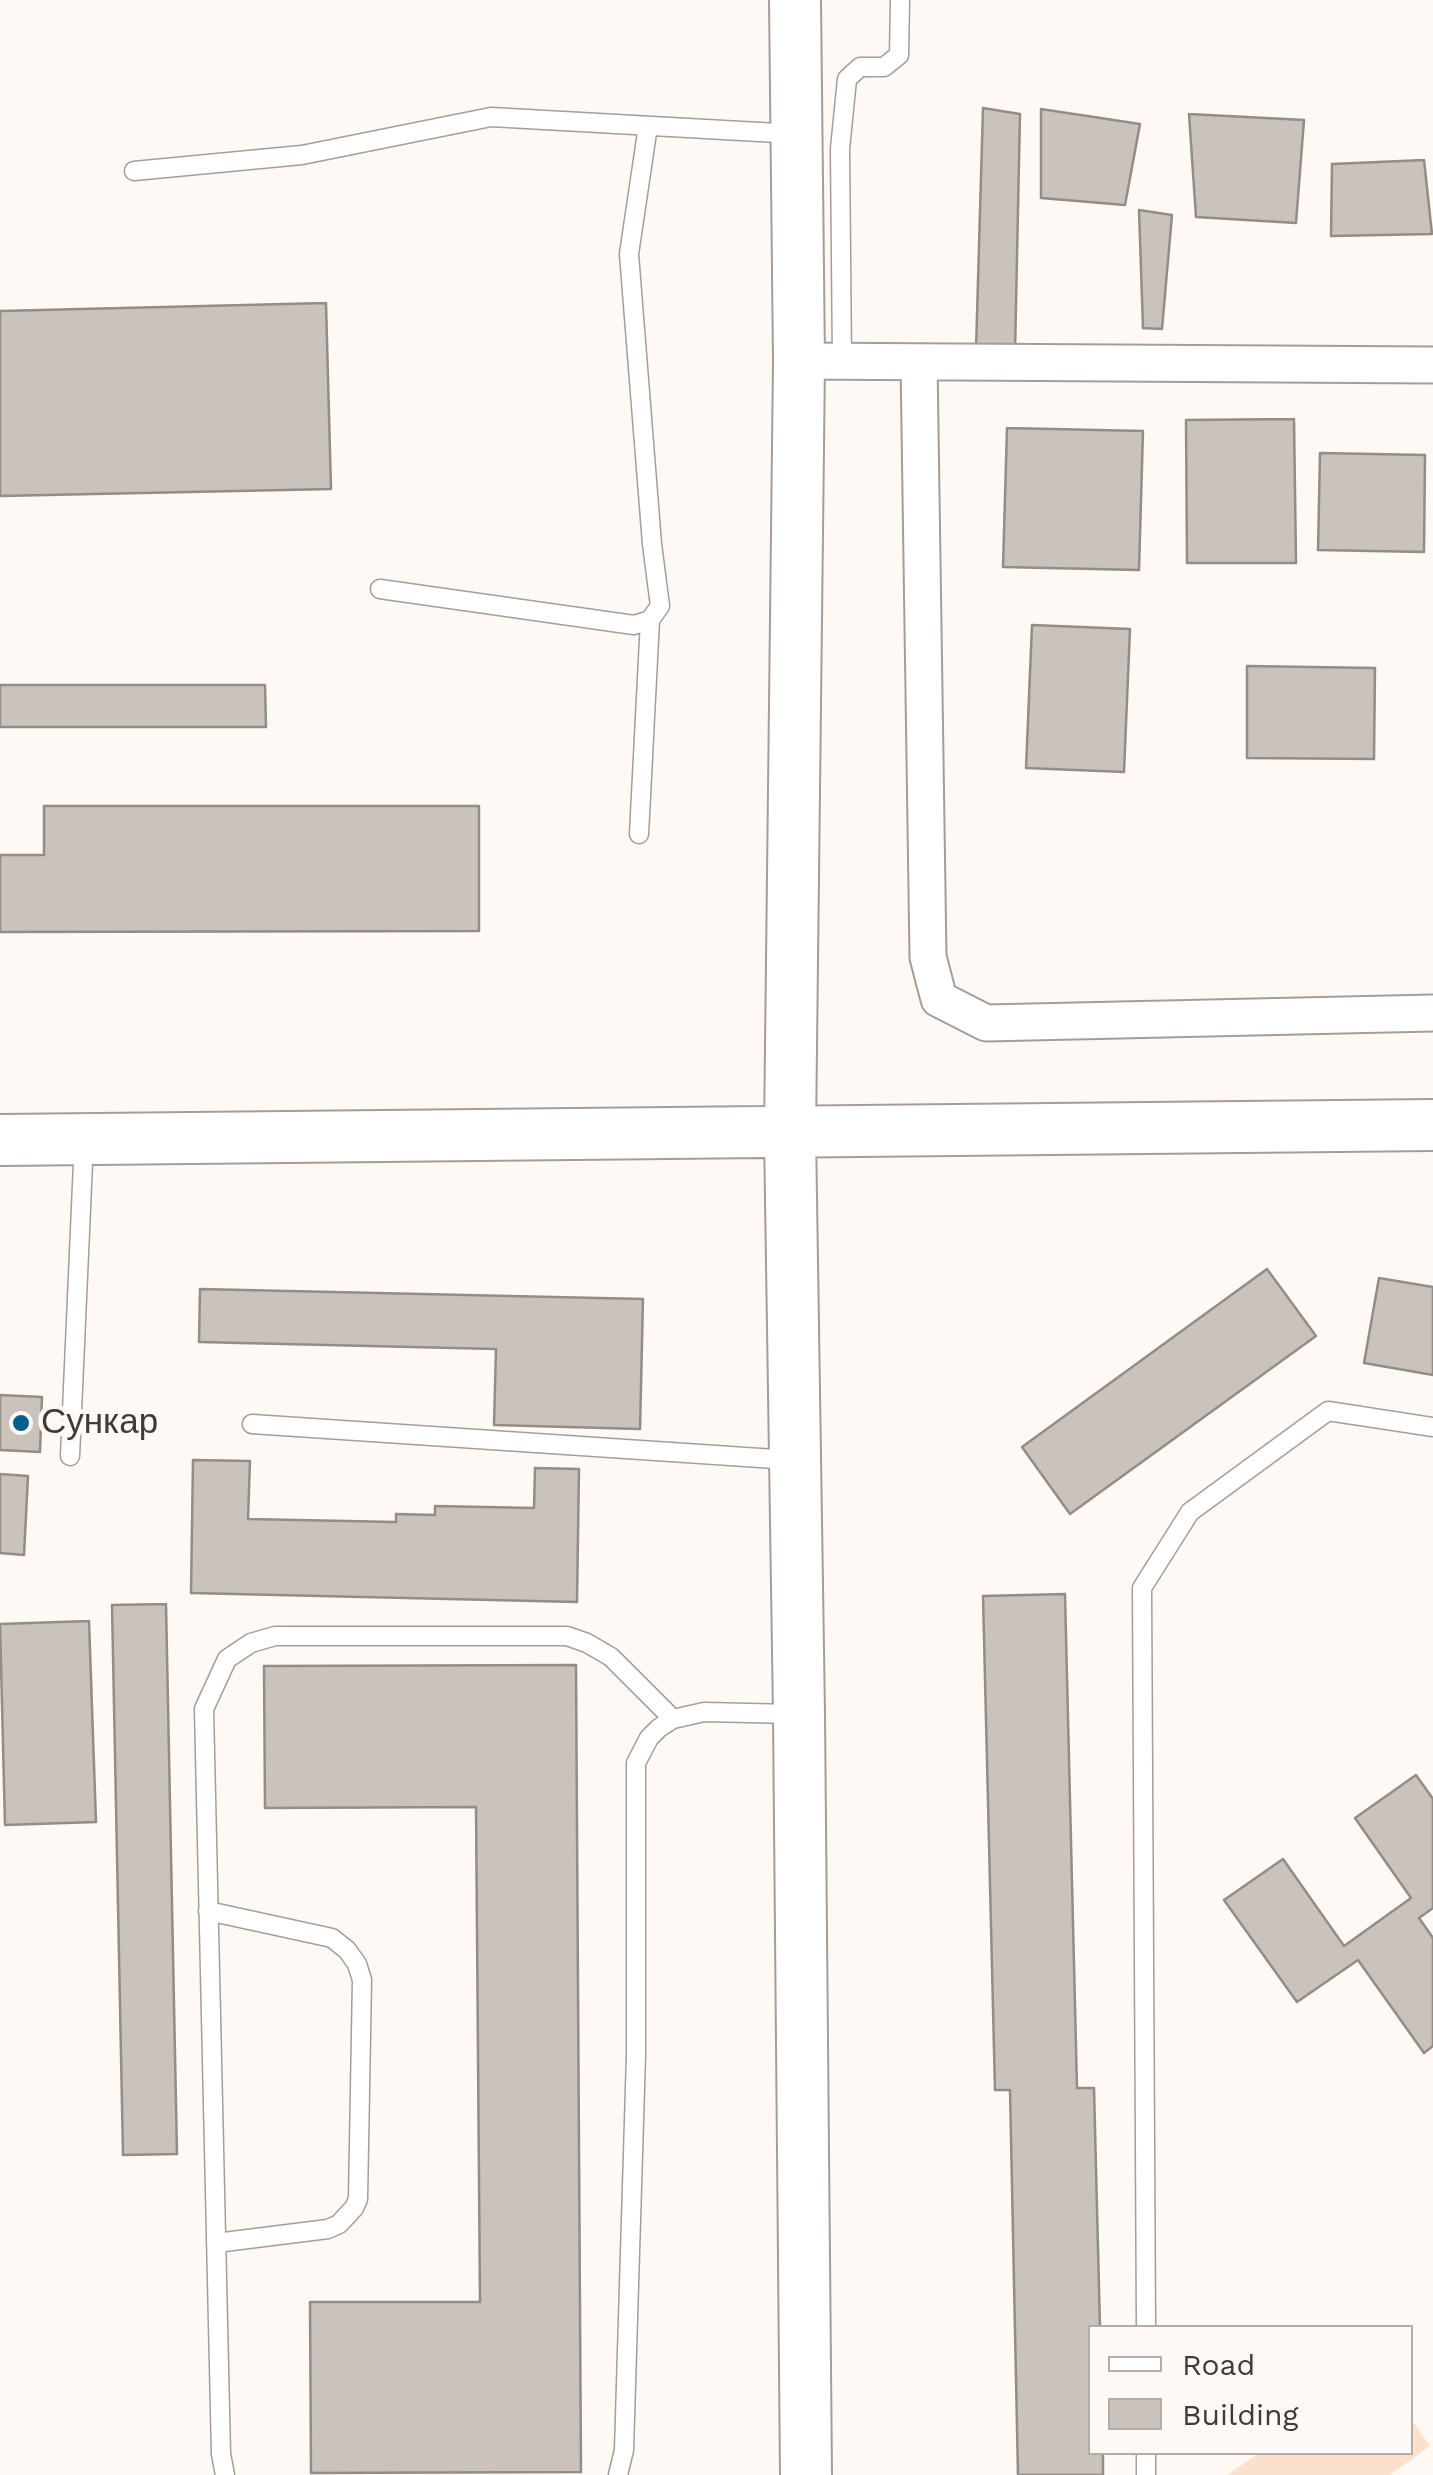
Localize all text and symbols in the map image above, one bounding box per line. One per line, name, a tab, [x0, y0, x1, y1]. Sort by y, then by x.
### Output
place label: Сункар	[41, 1402, 158, 1444]
marker: Сункар	[10, 1412, 32, 1434]
legend	[1088, 2325, 1413, 2455]
text: Road	[1182, 2347, 1255, 2382]
text: Building	[1182, 2397, 1299, 2432]

